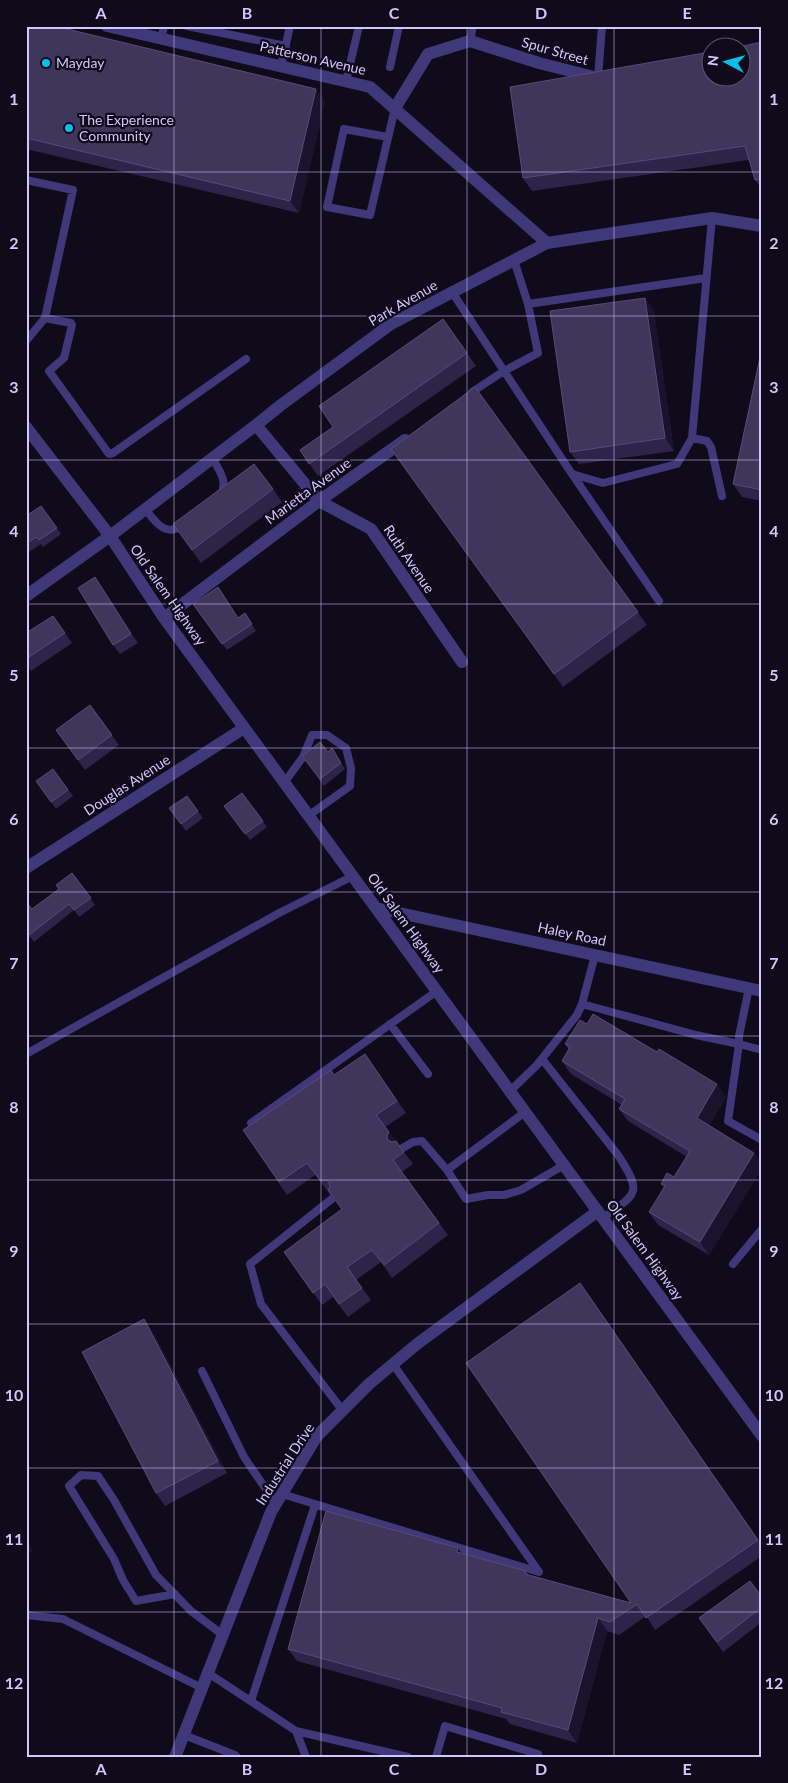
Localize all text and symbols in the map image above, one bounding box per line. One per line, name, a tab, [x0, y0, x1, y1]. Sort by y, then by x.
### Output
text: A	[94, 3, 107, 22]
text: B	[242, 3, 252, 22]
text: C	[389, 3, 400, 22]
text: D	[535, 3, 547, 22]
text: E	[682, 3, 692, 22]
street label: Spur Street	[520, 33, 590, 68]
street label: Patterson Avenue	[258, 37, 368, 78]
north arrow	[700, 38, 750, 88]
place label: Mayday	[56, 54, 105, 71]
text: N	[704, 54, 722, 67]
marker: Mayday	[40, 57, 52, 69]
text: 1	[9, 89, 19, 108]
text: 1	[769, 89, 779, 108]
place label: The Experience Community	[79, 111, 174, 144]
marker: The Experience Community	[63, 122, 75, 134]
text: 2	[9, 233, 19, 252]
text: 2	[769, 233, 779, 252]
street label: Park Avenue	[365, 276, 440, 329]
text: 3	[9, 377, 19, 396]
text: 3	[769, 377, 779, 396]
street label: Marietta Avenue	[262, 454, 354, 527]
text: 4	[9, 521, 19, 540]
street label: Ruth Avenue	[380, 521, 438, 596]
text: 4	[769, 521, 779, 540]
street label: Old Salem Highway	[127, 541, 210, 649]
text: 5	[9, 665, 19, 684]
text: 5	[769, 665, 779, 684]
street label: Douglas Avenue	[80, 750, 173, 819]
text: 6	[9, 809, 19, 828]
text: 6	[769, 809, 779, 828]
street label: Old Salem Highway	[364, 869, 449, 977]
street label: Haley Road	[536, 918, 608, 949]
text: 7	[9, 953, 19, 972]
text: 7	[769, 953, 779, 972]
text: 8	[9, 1097, 19, 1116]
text: 8	[769, 1097, 779, 1116]
street label: Old Salem Highway	[603, 1196, 688, 1304]
text: 9	[9, 1241, 19, 1260]
text: 9	[769, 1241, 779, 1260]
text: 10	[5, 1385, 23, 1404]
text: 10	[765, 1385, 783, 1404]
street label: Industrial Drive	[252, 1420, 317, 1508]
text: 11	[5, 1529, 23, 1548]
text: 11	[765, 1529, 783, 1548]
text: 12	[5, 1673, 23, 1692]
text: 12	[765, 1673, 783, 1692]
text: A	[94, 1759, 107, 1778]
text: B	[242, 1759, 252, 1778]
text: C	[389, 1759, 400, 1778]
text: D	[535, 1759, 547, 1778]
text: E	[682, 1759, 692, 1778]

